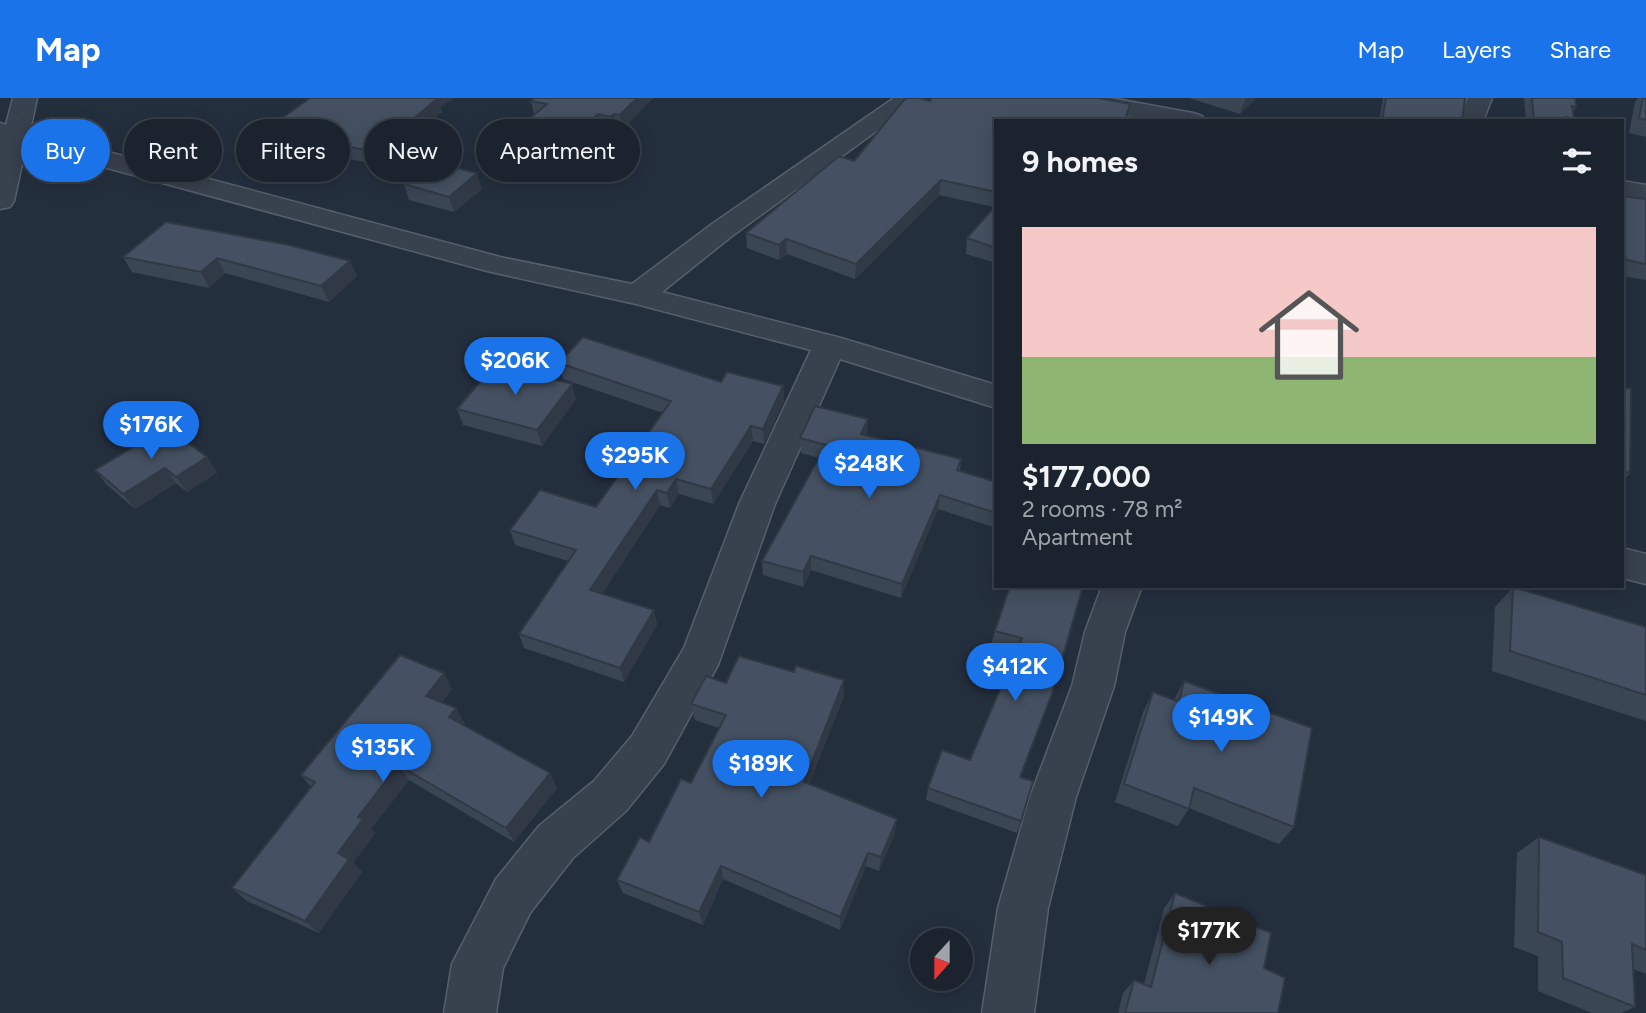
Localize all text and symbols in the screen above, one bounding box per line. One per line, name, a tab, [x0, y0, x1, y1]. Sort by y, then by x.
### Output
text: Map	[35, 30, 101, 69]
text: Map	[1357, 35, 1404, 64]
text: Layers	[1442, 35, 1511, 64]
text: Share	[1549, 35, 1611, 64]
chip: Buy	[21, 119, 110, 182]
chip: Rent	[124, 119, 222, 182]
chip: Filters	[236, 119, 350, 182]
chip: New	[364, 119, 462, 182]
chip: Apartment	[476, 119, 640, 182]
icon: filters	[1558, 142, 1596, 180]
text: 9 homes	[1022, 143, 1138, 180]
icon: home	[1246, 272, 1372, 398]
pin: $206K	[466, 338, 564, 397]
text: $206K	[480, 346, 550, 374]
pin: $176K	[102, 402, 200, 461]
text: $176K	[119, 410, 183, 438]
pin: $295K	[586, 432, 684, 492]
pin: $248K	[820, 440, 918, 500]
text: $295K	[601, 441, 669, 469]
text: $248K	[834, 449, 904, 477]
text: $177,000	[1022, 458, 1151, 495]
text: 2 rooms · 78 m²	[1022, 495, 1183, 523]
text: Apartment	[1022, 523, 1133, 551]
pin: $412K	[966, 644, 1064, 703]
text: $412K	[982, 652, 1048, 680]
pin: $149K	[1172, 694, 1270, 754]
text: $149K	[1188, 703, 1254, 731]
pin: $135K	[334, 724, 432, 784]
text: $135K	[351, 733, 415, 761]
pin: $189K	[712, 740, 810, 800]
text: $189K	[728, 749, 794, 777]
pin: $177K	[1160, 908, 1258, 967]
text: $177K	[1177, 916, 1241, 944]
north arrow	[910, 928, 973, 990]
map controls	[910, 928, 973, 991]

